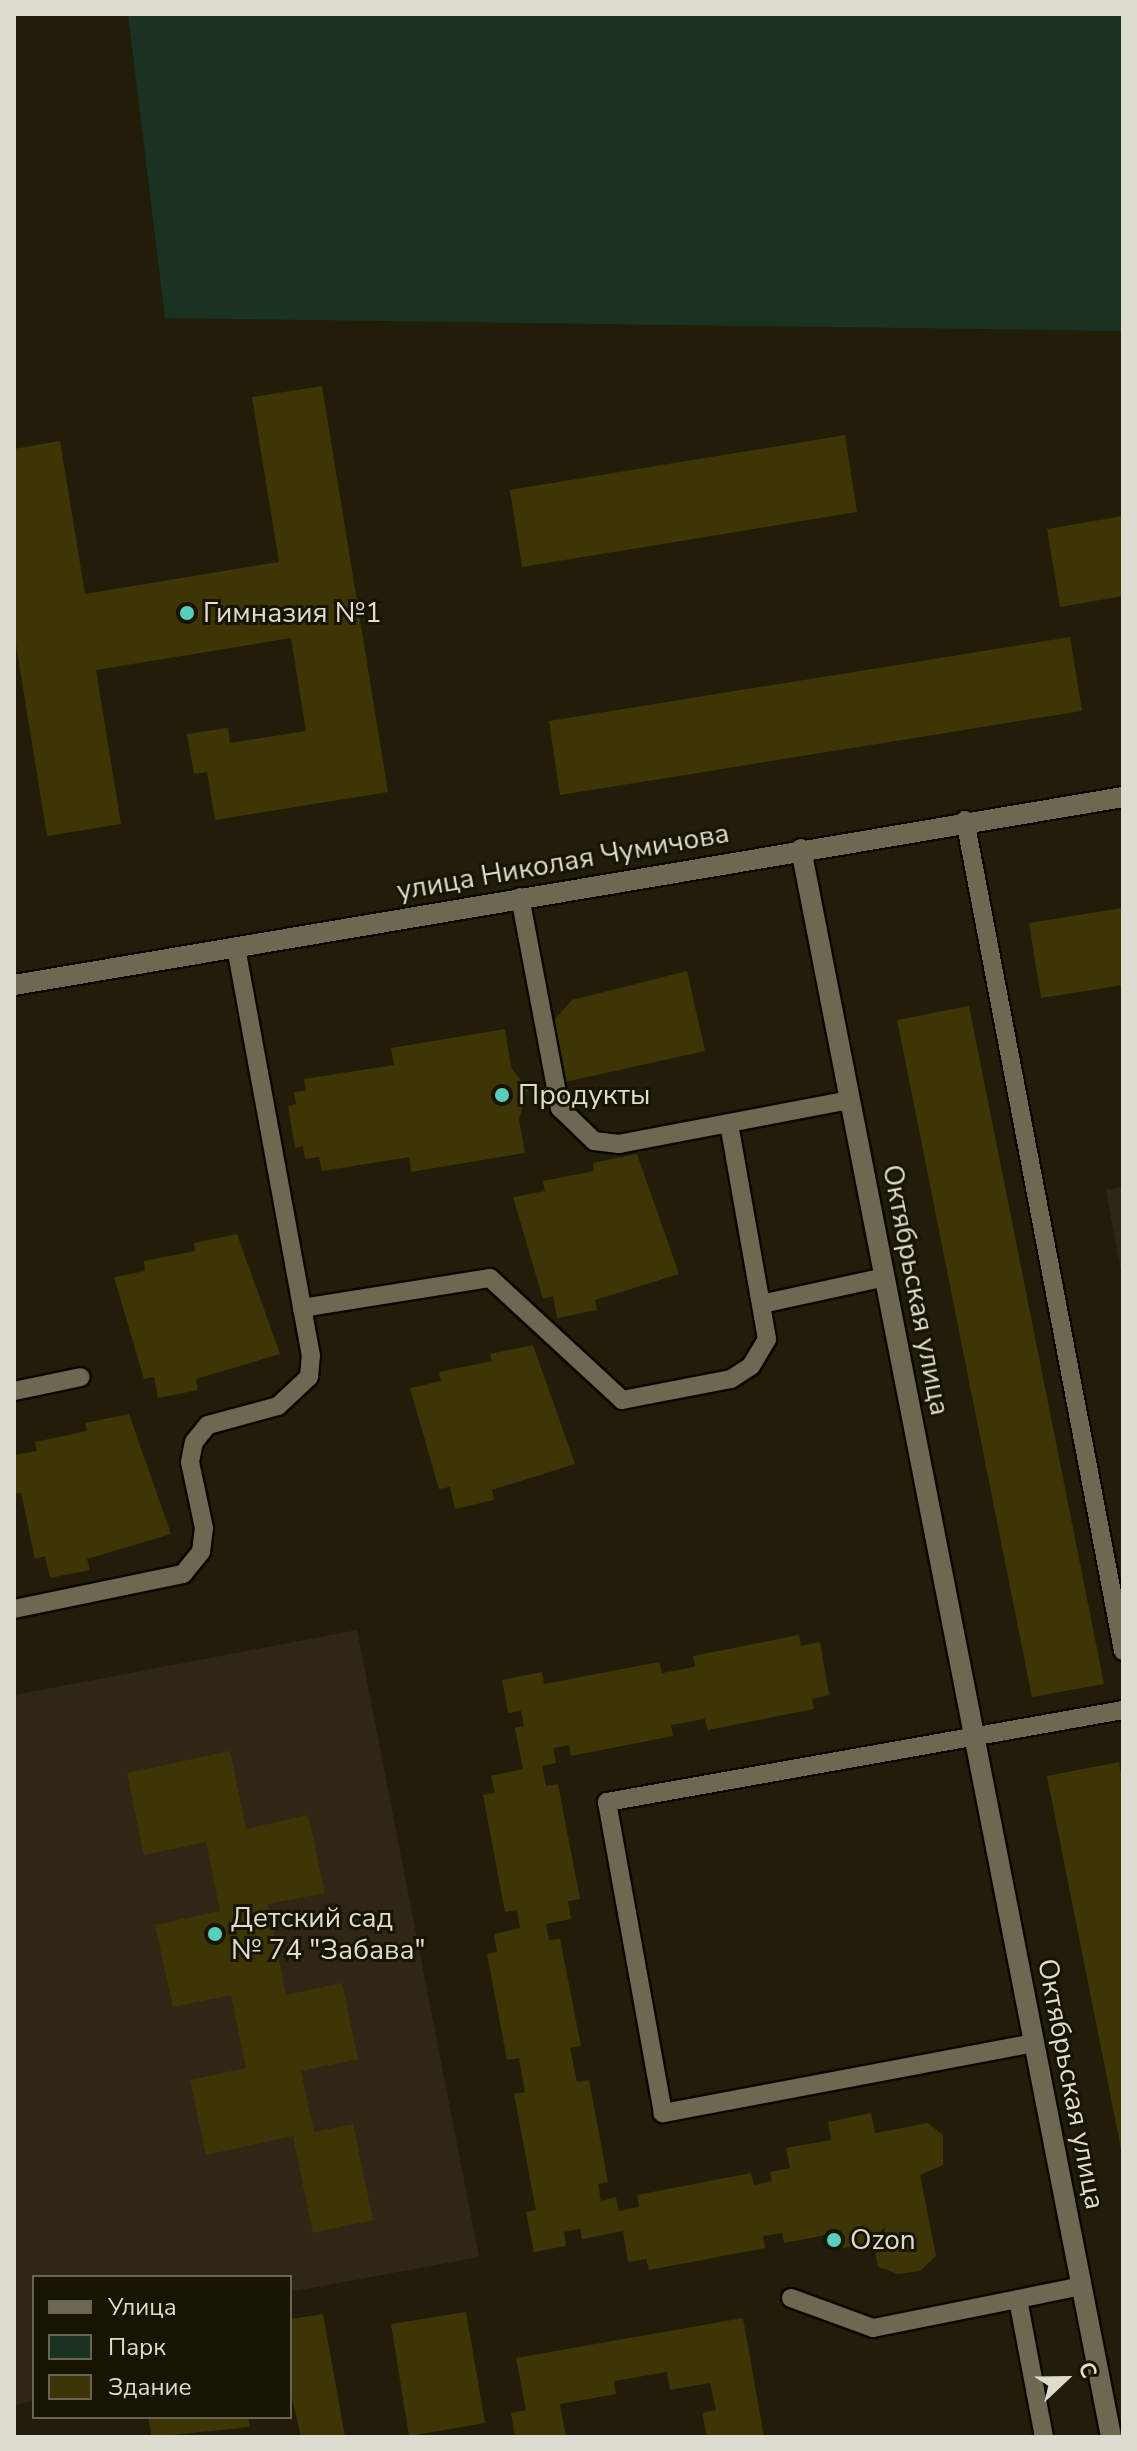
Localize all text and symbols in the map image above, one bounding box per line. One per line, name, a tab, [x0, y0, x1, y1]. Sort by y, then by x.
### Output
place label: Гимназия №1	[203, 596, 382, 630]
marker: Гимназия №1	[178, 604, 196, 622]
street label: улица Николая Чумичова	[394, 816, 732, 908]
place label: Продукты	[518, 1078, 650, 1112]
marker: Продукты	[493, 1086, 511, 1104]
street label: Октябрьская улица	[875, 1162, 957, 1418]
place label: Детский сад № 74 "Забава"	[231, 1901, 425, 1967]
marker: Детский сад № 74 "Забава"	[206, 1925, 224, 1943]
street label: Октябрьская улица	[1030, 1956, 1112, 2212]
place label: Ozon	[850, 2223, 916, 2257]
marker: Ozon	[825, 2231, 843, 2249]
legend	[32, 2275, 292, 2419]
text: Улица	[108, 2291, 177, 2323]
text: Парк	[108, 2331, 166, 2363]
north arrow	[1025, 2339, 1105, 2419]
text: С	[1071, 2357, 1104, 2383]
text: Здание	[108, 2371, 192, 2403]

